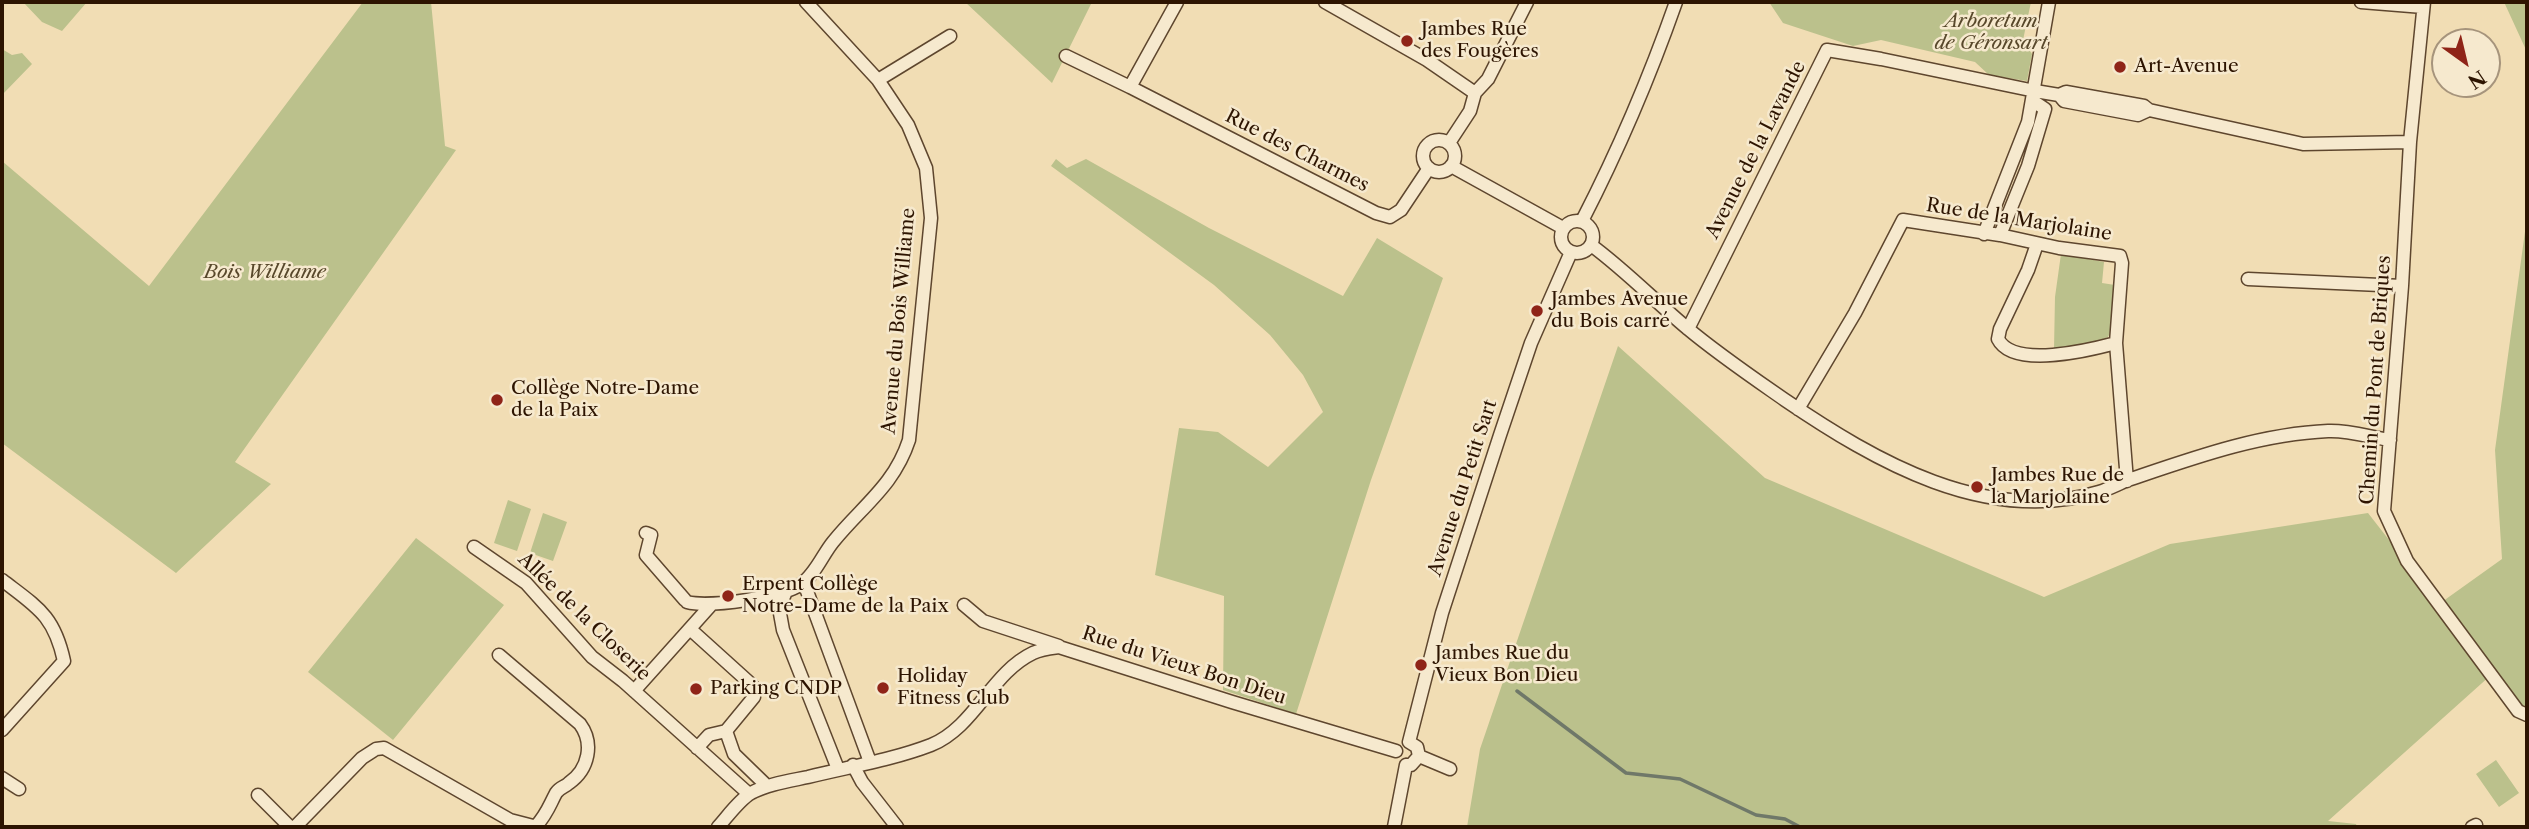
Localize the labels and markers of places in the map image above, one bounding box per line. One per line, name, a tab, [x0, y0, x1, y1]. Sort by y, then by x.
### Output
place label: Jambes Rue des Fougères	[1421, 19, 1539, 63]
marker: Jambes Rue des Fougères	[1399, 33, 1415, 49]
place label: Art-Avenue	[2134, 56, 2239, 78]
marker: Art-Avenue	[2112, 59, 2128, 75]
place label: Jambes Avenue du Bois carré	[1551, 289, 1688, 333]
marker: Jambes Avenue du Bois carré	[1529, 303, 1545, 319]
place label: Collège Notre-Dame de la Paix	[511, 378, 699, 422]
marker: Collège Notre-Dame de la Paix	[489, 392, 505, 408]
place label: Jambes Rue de la Marjolaine	[1991, 465, 2124, 509]
marker: Jambes Rue de la Marjolaine	[1969, 479, 1985, 495]
place label: Erpent Collège Notre-Dame de la Paix	[742, 574, 948, 618]
marker: Erpent Collège Notre-Dame de la Paix	[720, 588, 736, 604]
place label: Jambes Rue du Vieux Bon Dieu	[1435, 643, 1578, 687]
marker: Jambes Rue du Vieux Bon Dieu	[1413, 657, 1429, 673]
place label: Holiday Fitness Club	[897, 666, 1009, 710]
place label: Parking CNDP	[710, 678, 842, 700]
marker: Holiday Fitness Club	[875, 680, 891, 696]
marker: Parking CNDP	[688, 681, 704, 697]

